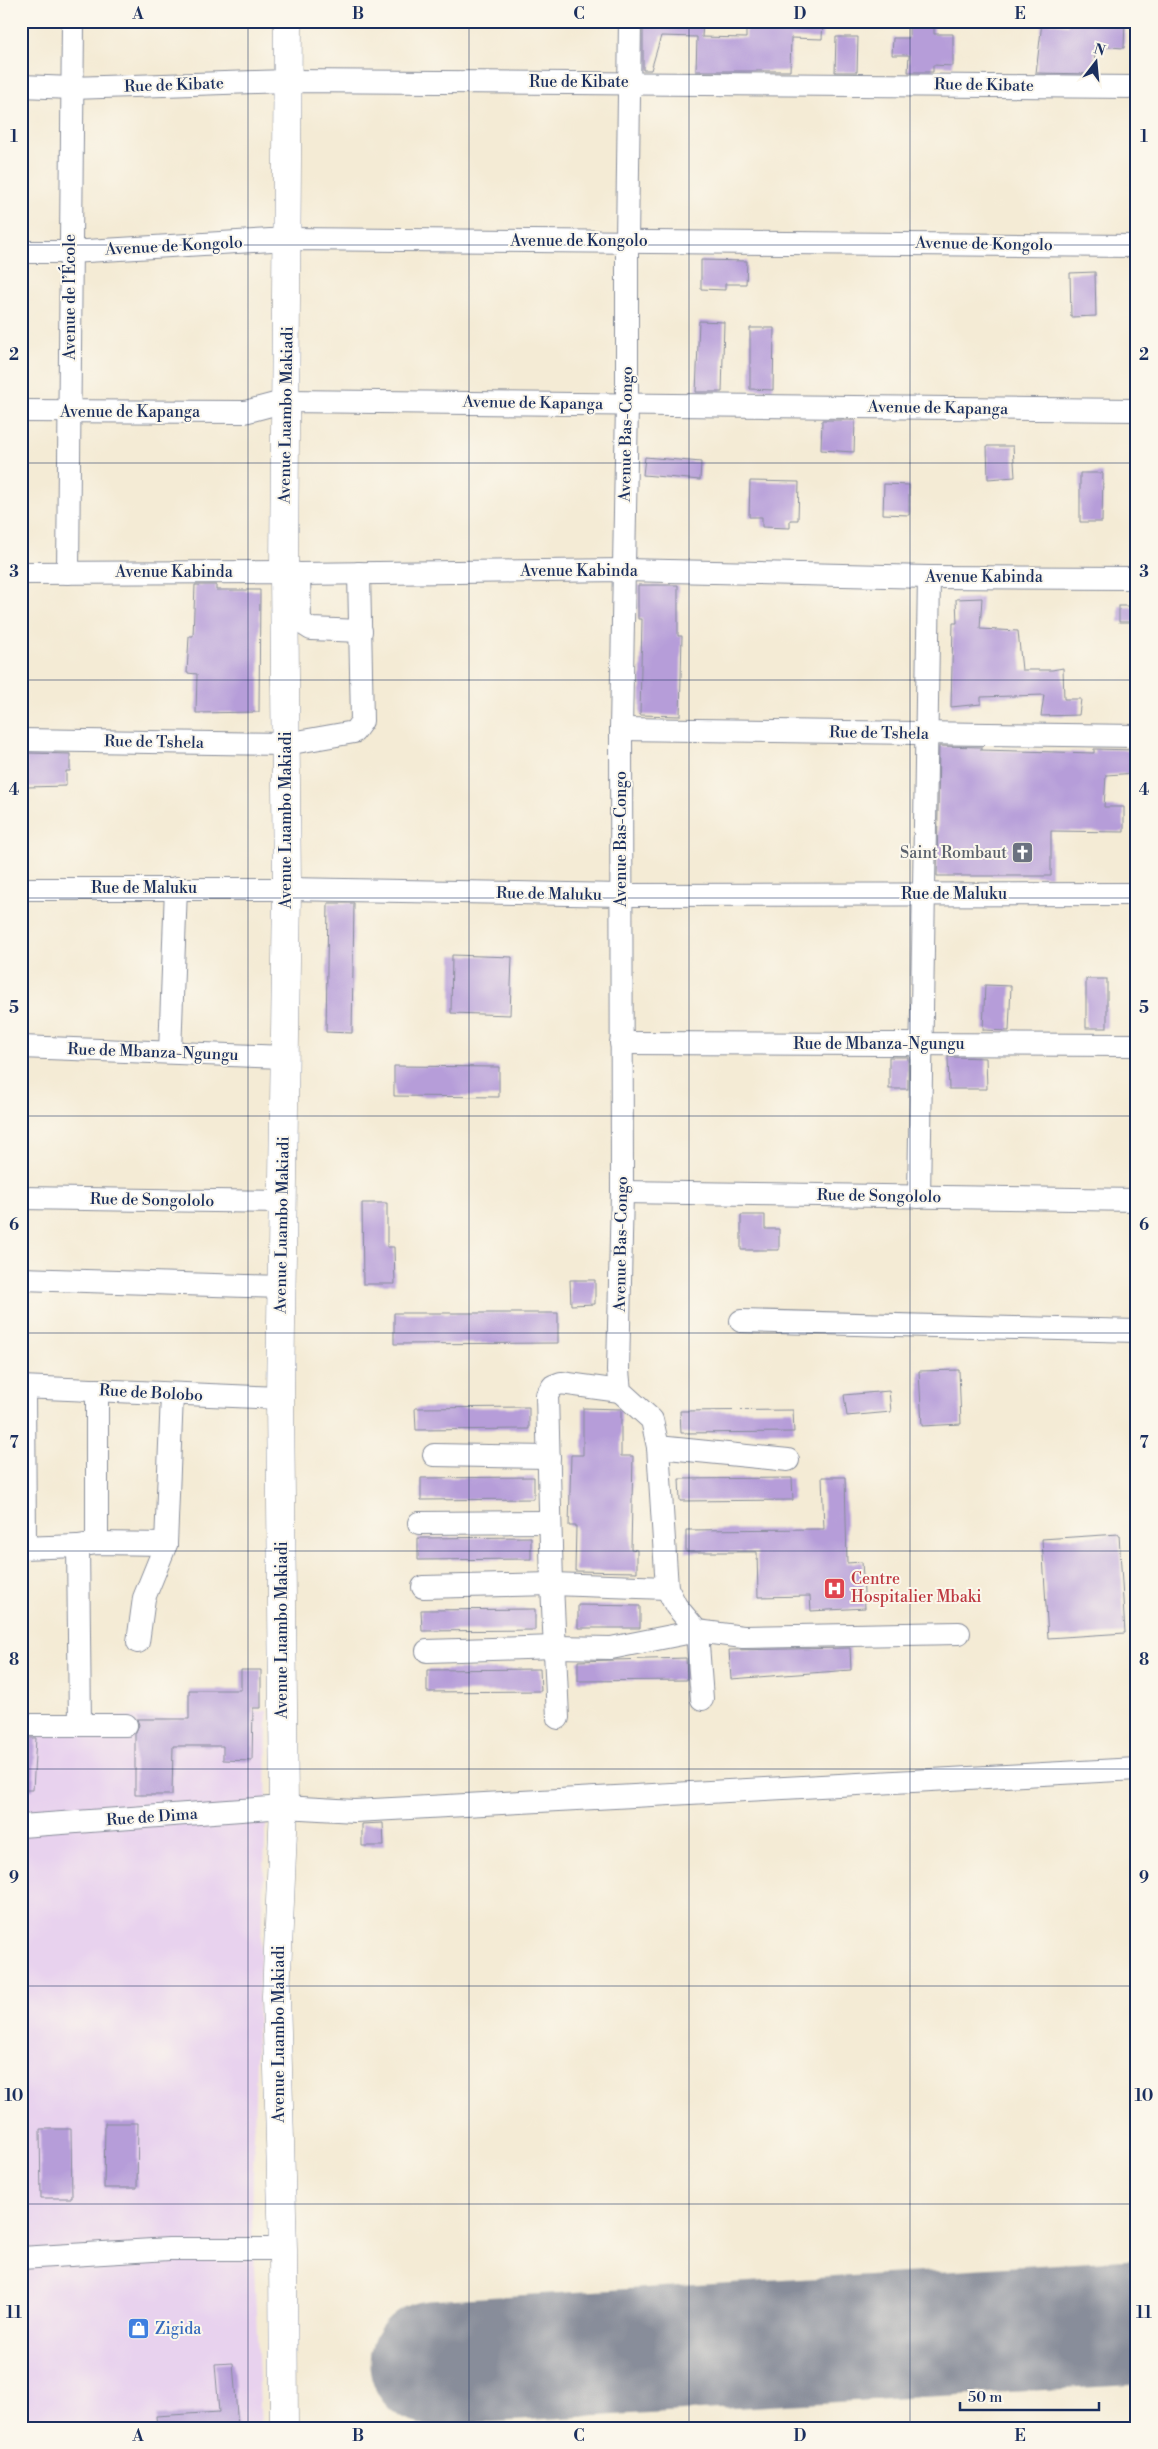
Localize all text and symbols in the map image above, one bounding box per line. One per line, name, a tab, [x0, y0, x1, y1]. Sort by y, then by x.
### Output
text: A	[131, 4, 144, 24]
text: B	[352, 4, 364, 24]
text: C	[573, 4, 585, 24]
text: D	[794, 4, 807, 24]
text: E	[1014, 4, 1026, 24]
north arrow	[1070, 38, 1120, 88]
text: N	[1092, 40, 1107, 61]
street label: Rue de Kibate	[529, 72, 629, 92]
street label: Rue de Kibate	[124, 73, 224, 97]
street label: Rue de Kibate	[934, 74, 1034, 96]
text: 1	[10, 127, 18, 147]
text: 1	[1140, 127, 1148, 147]
street label: Avenue de Kongolo	[509, 231, 648, 251]
street label: Avenue de Kongolo	[104, 232, 243, 260]
street label: Avenue de Kongolo	[914, 233, 1053, 255]
street label: Avenue de l’École	[58, 234, 80, 361]
street label: Avenue Luambo Makiadi	[274, 326, 298, 505]
text: 2	[9, 345, 19, 365]
text: 2	[1139, 345, 1149, 365]
street label: Avenue Bas-Congo	[615, 366, 637, 503]
street label: Avenue de Kapanga	[462, 392, 604, 414]
street label: Avenue de Kapanga	[867, 397, 1009, 419]
street label: Avenue de Kapanga	[59, 402, 201, 422]
street label: Avenue Kabinda	[519, 561, 639, 581]
text: 3	[9, 562, 19, 582]
street label: Avenue Kabinda	[114, 562, 234, 582]
text: 3	[1139, 562, 1149, 582]
street label: Avenue Kabinda	[924, 567, 1044, 587]
street label: Rue de Tshela	[829, 722, 930, 744]
street label: Rue de Tshela	[104, 731, 205, 753]
street label: Avenue Luambo Makiadi	[276, 731, 296, 910]
street label: Avenue Bas-Congo	[611, 771, 631, 908]
text: 4	[9, 780, 20, 800]
text: 4	[1139, 780, 1150, 800]
church icon: Saint Rombaut	[1011, 841, 1035, 865]
place label: Saint Rombaut	[900, 843, 1007, 863]
street label: Rue de Maluku	[91, 878, 197, 898]
street label: Rue de Maluku	[496, 883, 602, 905]
street label: Rue de Maluku	[901, 884, 1007, 904]
text: 5	[9, 998, 19, 1018]
text: 5	[1139, 998, 1149, 1018]
street label: Rue de Mbanza-Ngungu	[793, 1034, 965, 1054]
street label: Rue de Mbanza-Ngungu	[67, 1039, 239, 1065]
street label: Avenue Luambo Makiadi	[270, 1136, 294, 1315]
street label: Avenue Bas-Congo	[610, 1176, 632, 1313]
street label: Rue de Songololo	[817, 1185, 941, 1207]
street label: Rue de Songololo	[90, 1189, 214, 1211]
text: 6	[9, 1215, 19, 1235]
text: 6	[1139, 1215, 1149, 1235]
street label: Rue de Bolobo	[98, 1380, 204, 1406]
text: 7	[9, 1433, 19, 1453]
text: 7	[1139, 1433, 1149, 1453]
street label: Avenue Luambo Makiadi	[272, 1541, 292, 1720]
place label: Centre Hospitalier Mbaki	[851, 1569, 981, 1607]
hospital icon: Centre Hospitalier Mbaki	[823, 1576, 847, 1600]
text: 8	[9, 1650, 19, 1670]
text: 8	[1139, 1650, 1149, 1670]
street label: Rue de Dima	[105, 1804, 199, 1830]
text: 9	[9, 1868, 19, 1888]
text: 9	[1139, 1868, 1149, 1888]
street label: Avenue Luambo Makiadi	[269, 1945, 289, 2124]
text: 10	[5, 2086, 23, 2106]
text: 10	[1135, 2086, 1153, 2106]
text: 11	[6, 2303, 22, 2323]
text: 11	[1136, 2303, 1152, 2323]
shop icon: Zigida	[127, 2317, 151, 2341]
place label: Zigida	[155, 2319, 202, 2339]
scale bar	[960, 2379, 1099, 2411]
text: 50 m	[968, 2388, 1002, 2407]
text: A	[131, 2426, 144, 2446]
text: B	[352, 2426, 364, 2446]
text: C	[573, 2426, 585, 2446]
text: D	[794, 2426, 807, 2446]
text: E	[1014, 2426, 1026, 2446]

